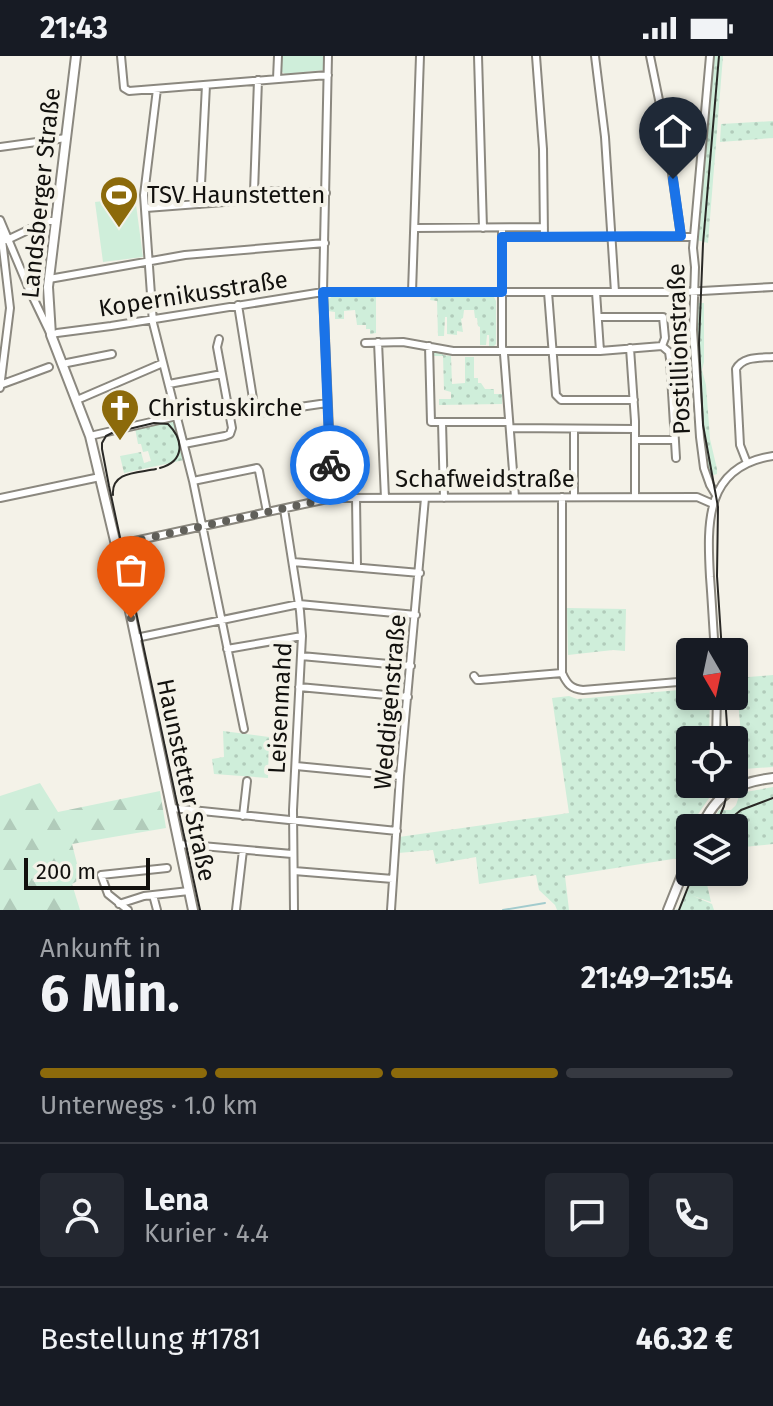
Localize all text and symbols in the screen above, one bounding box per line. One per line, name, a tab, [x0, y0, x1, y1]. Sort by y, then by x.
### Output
text: 21:43	[40, 10, 108, 46]
street label: Landsberger Straße	[16, 86, 66, 300]
pin	[639, 97, 707, 179]
icon: home	[651, 109, 695, 153]
sports icon: TSV Haunstetten	[98, 174, 140, 229]
place label: TSV Haunstetten	[147, 181, 325, 209]
street label: Postillionstraße	[662, 263, 696, 435]
street label: Kopernikusstraße	[97, 265, 289, 323]
church icon: Christuskirche	[99, 387, 141, 442]
place label: Christuskirche	[148, 394, 303, 422]
courier	[290, 425, 370, 505]
icon: bike	[308, 443, 352, 487]
street label: Schafweidstraße	[395, 465, 575, 493]
pin	[97, 536, 165, 618]
icon: bag	[109, 548, 153, 592]
street label: Weddigenstraße	[368, 613, 412, 791]
north arrow	[676, 638, 748, 710]
map controls	[676, 638, 748, 886]
street label: Leisenmahd	[263, 642, 297, 774]
street label: Haunstetter Straße	[151, 676, 221, 884]
button: locate	[676, 726, 748, 798]
button: layers	[676, 814, 748, 886]
scale bar	[24, 854, 150, 890]
text: 200 m	[36, 858, 96, 885]
text: Ankunft in	[40, 933, 161, 964]
text: 21:49–21:54	[581, 960, 733, 996]
text: 6 Min.	[40, 962, 180, 1025]
text: Unterwegs · 1.0 km	[40, 1090, 258, 1121]
button: person	[40, 1173, 124, 1257]
button: chat	[545, 1173, 629, 1257]
button: phone	[649, 1173, 733, 1257]
text: Lena	[144, 1182, 209, 1218]
text: Kurier · 4.4	[144, 1218, 269, 1249]
text: Bestellung #1781	[40, 1321, 261, 1357]
text: 46.32 €	[636, 1321, 733, 1357]

